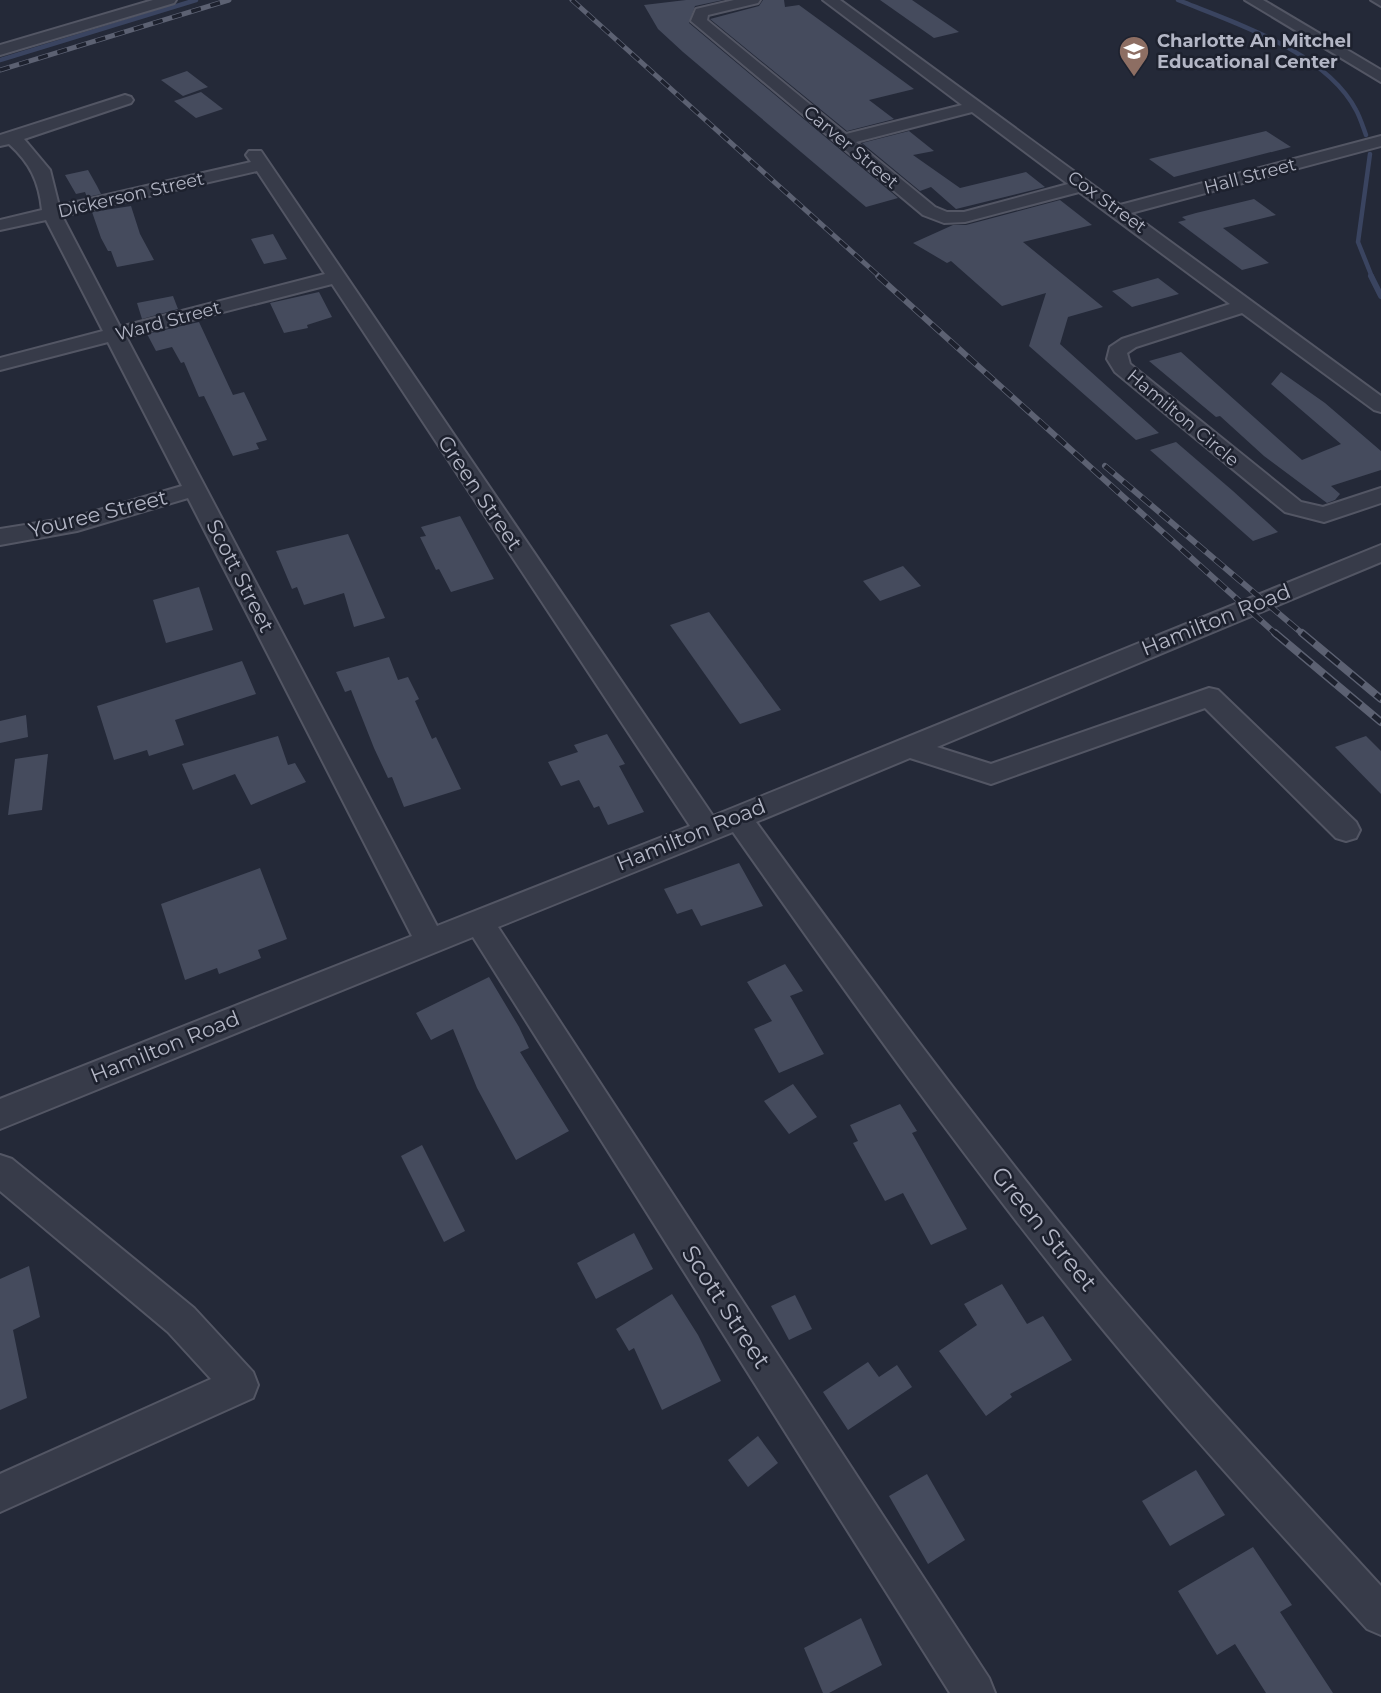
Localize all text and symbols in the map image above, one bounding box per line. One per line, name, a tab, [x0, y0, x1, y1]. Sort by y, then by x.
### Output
place label: Charlotte An Mitchel Educational Center	[1157, 30, 1351, 73]
school or university icon: Charlotte An Mitchel Educational Center	[1117, 34, 1151, 78]
street label: Carver Street	[799, 101, 903, 193]
street label: Hall Street	[1202, 153, 1298, 199]
street label: Cox Street	[1063, 166, 1151, 238]
street label: Dickerson Street	[56, 167, 206, 223]
street label: Ward Street	[113, 296, 223, 346]
street label: Hamilton Circle	[1123, 365, 1244, 471]
street label: Green Street	[433, 431, 528, 555]
street label: Youree Street	[26, 484, 170, 543]
street label: Scott Street	[201, 515, 280, 636]
street label: Hamilton Road	[1138, 578, 1294, 661]
street label: Hamilton Road	[613, 793, 769, 876]
street label: Hamilton Road	[87, 1005, 243, 1088]
street label: Green Street	[985, 1161, 1104, 1297]
street label: Scott Street	[676, 1240, 777, 1374]

